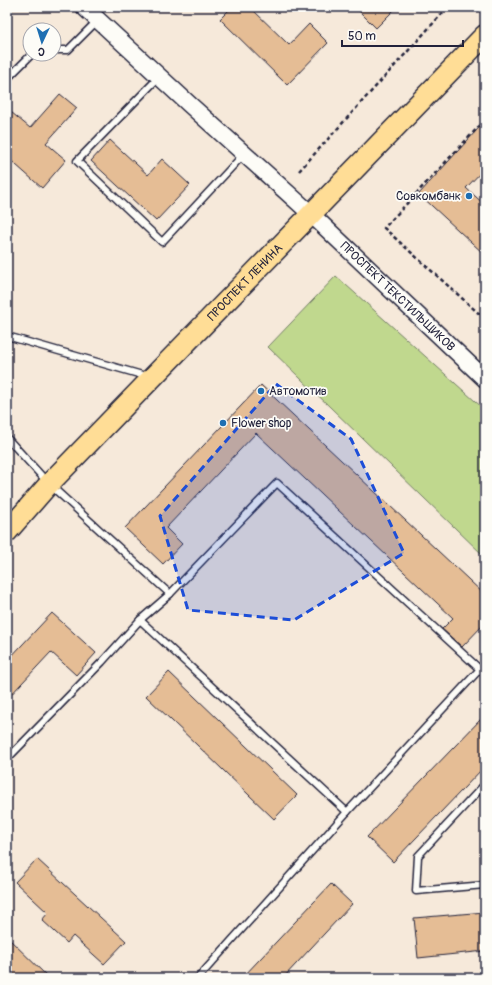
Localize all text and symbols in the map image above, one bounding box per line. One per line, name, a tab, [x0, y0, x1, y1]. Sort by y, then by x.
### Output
north arrow	[22, 22, 62, 62]
scale bar	[342, 22, 463, 48]
text: 50 m	[348, 29, 376, 44]
text: С	[37, 45, 45, 58]
place label: Совкомбанк	[396, 189, 461, 204]
marker: Совкомбанк	[464, 191, 474, 201]
street label: ПРОСПЕКТ ТЕКСТИЛЬЩИКОВ	[337, 239, 458, 355]
street label: ПРОСПЕКТ ЛЕНИНА	[205, 241, 286, 324]
place label: Автомотив	[269, 384, 327, 399]
marker: Автомотив	[256, 386, 266, 396]
place label: Flower shop	[231, 416, 292, 431]
marker: Flower shop	[218, 418, 228, 428]

